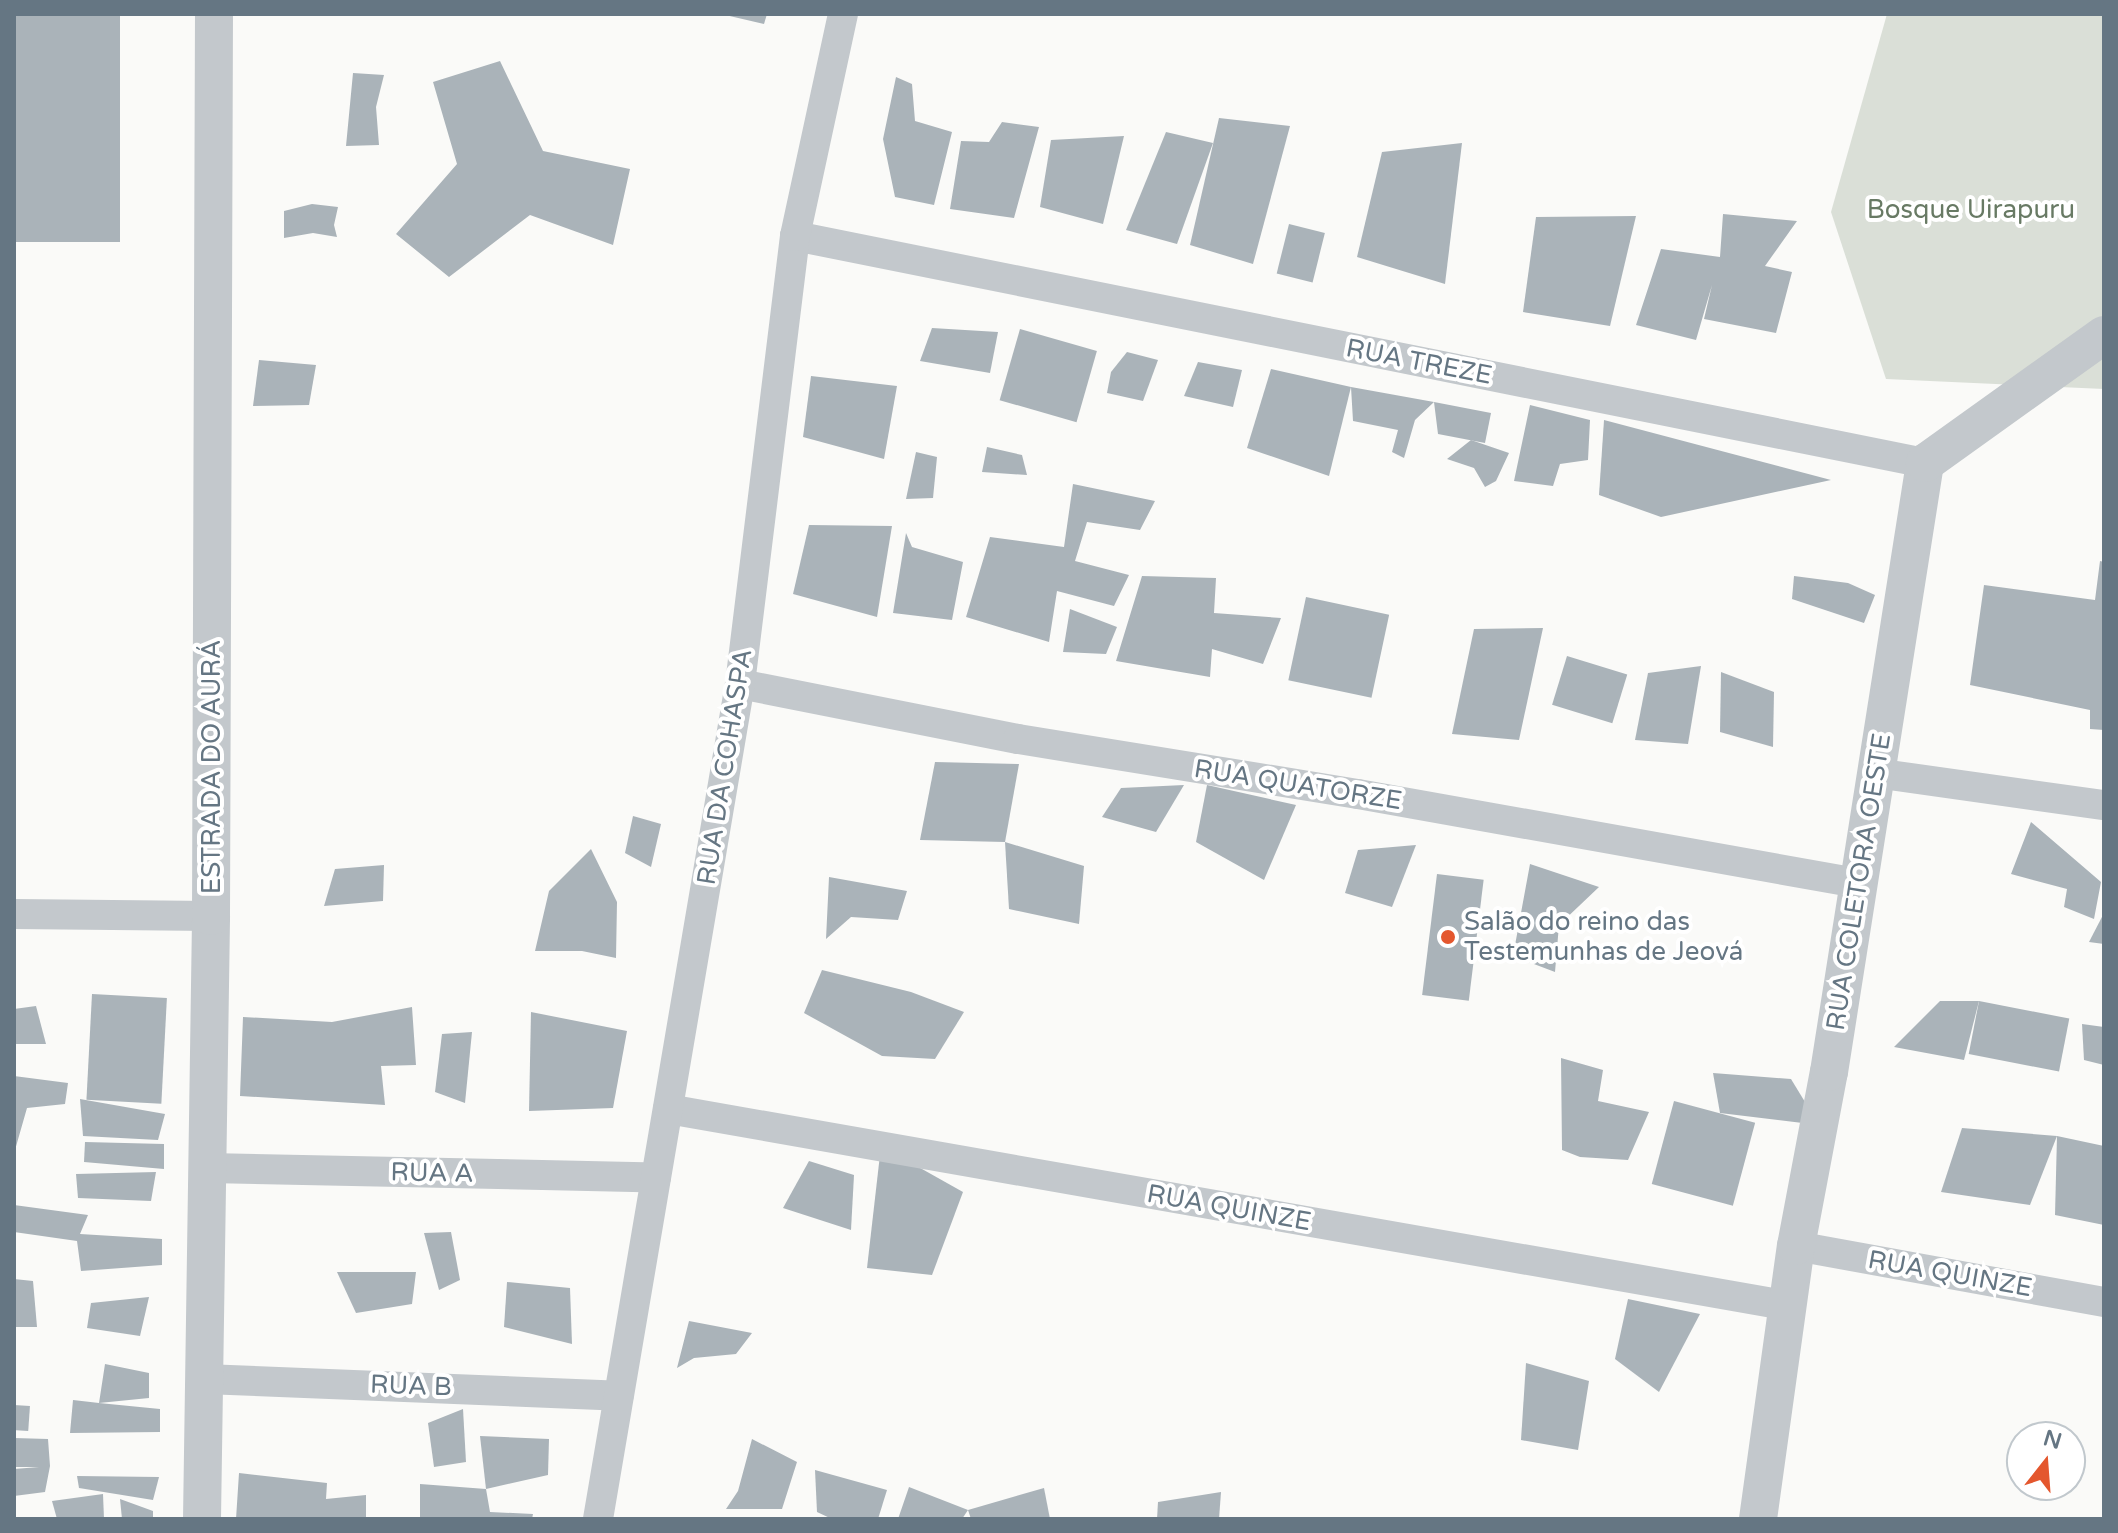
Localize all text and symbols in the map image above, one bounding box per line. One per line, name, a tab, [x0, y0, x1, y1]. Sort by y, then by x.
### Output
park label: Bosque Uirapuru	[1867, 194, 2075, 226]
street label: RUA TREZE	[1343, 333, 1495, 391]
street label: ESTRADA DO AURÁ	[196, 640, 228, 894]
street label: RUA DA COHASPA	[691, 647, 759, 887]
street label: RUA COLETORA OESTE	[1820, 731, 1898, 1033]
street label: RUA QUATORZE	[1192, 753, 1404, 817]
place label: Salão do reino das Testemunhas de Jeová	[1464, 906, 1743, 968]
marker: Salão do reino das Testemunhas de Jeová	[1439, 928, 1457, 946]
street label: RUA A	[390, 1157, 474, 1189]
street label: RUA QUINZE	[1144, 1178, 1314, 1238]
street label: RUA QUINZE	[1865, 1244, 2035, 1304]
street label: RUA B	[370, 1369, 452, 1403]
north arrow	[2006, 1421, 2086, 1501]
text: N	[2040, 1425, 2065, 1455]

